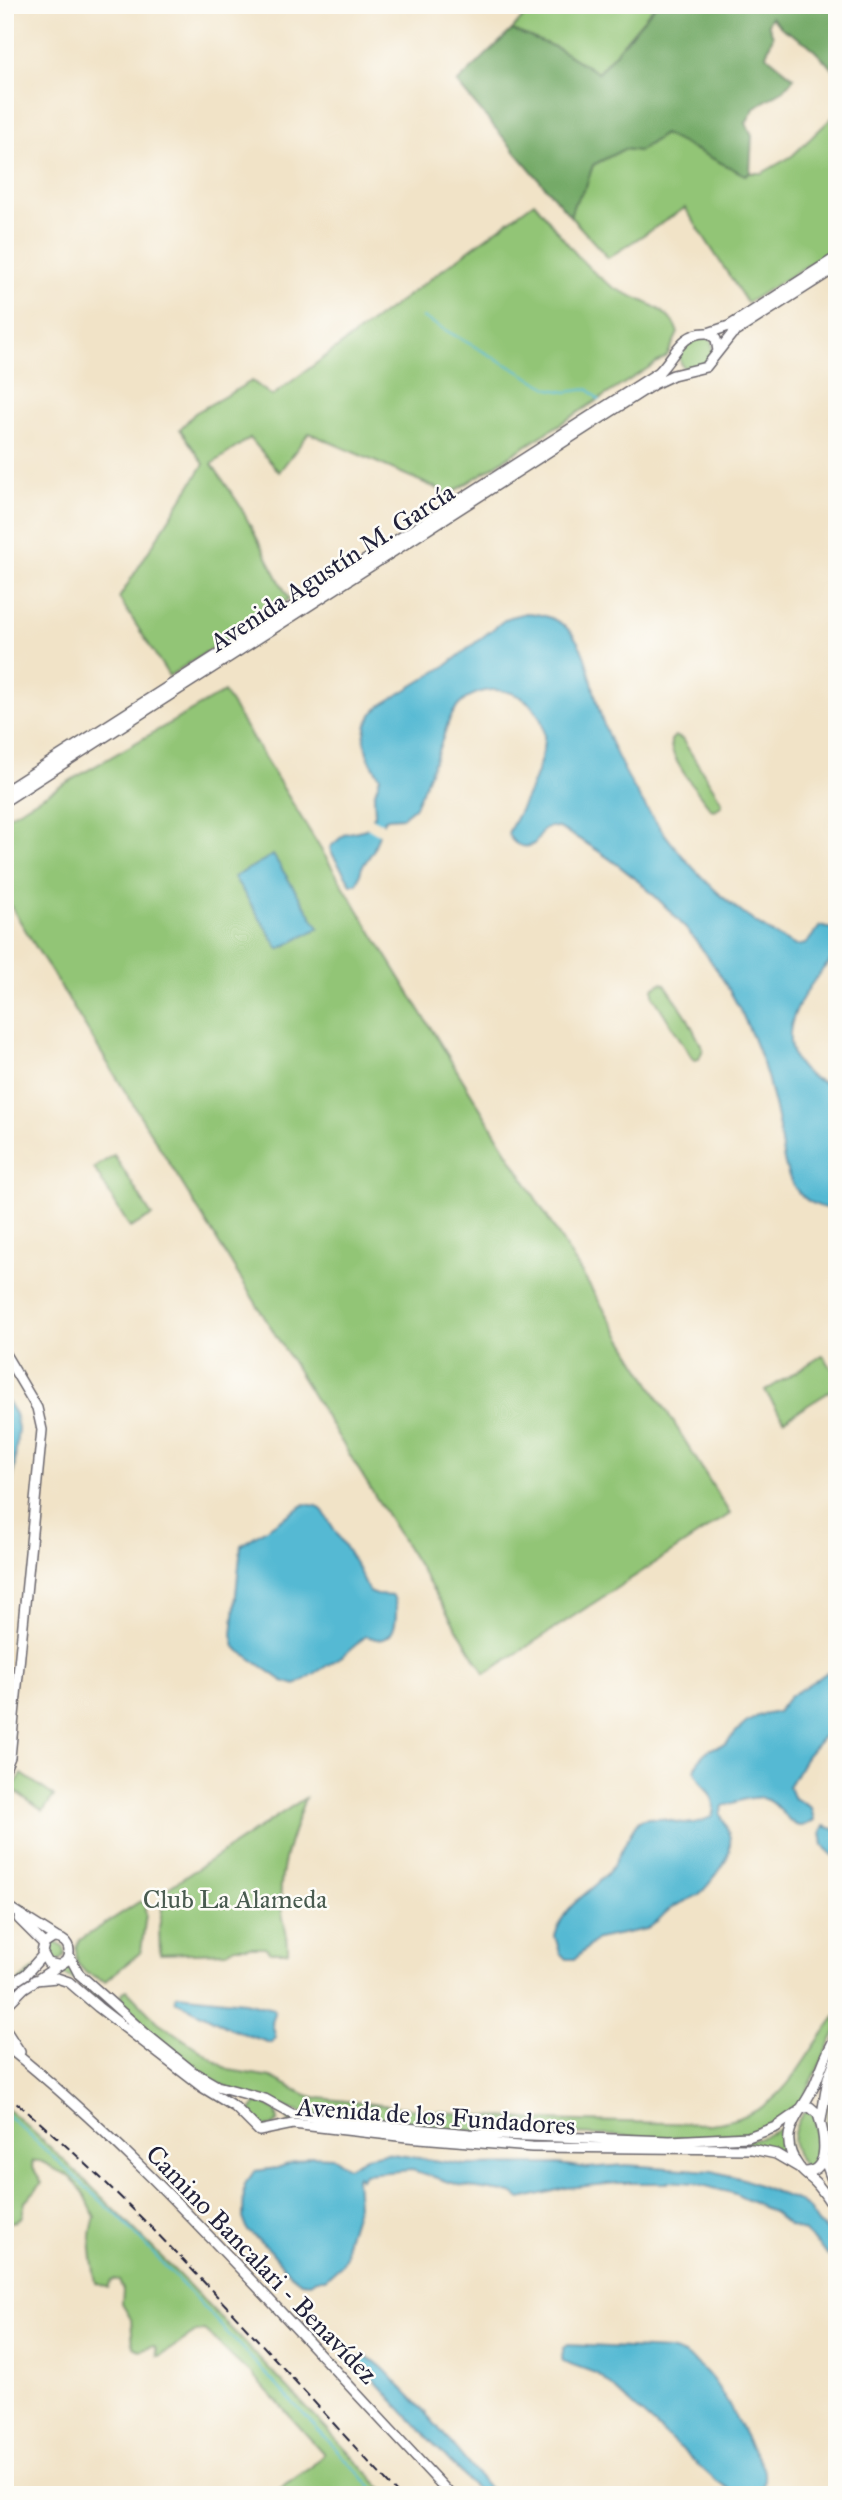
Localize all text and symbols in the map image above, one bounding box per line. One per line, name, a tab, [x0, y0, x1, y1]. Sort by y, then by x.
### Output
street label: Avenida Agustín M. García	[203, 476, 461, 659]
park label: Club La Alameda	[143, 1883, 327, 1915]
street label: Avenida de los Fundadores	[294, 2090, 577, 2142]
street label: Camino Bancalari - Benavídez	[139, 2138, 385, 2390]

